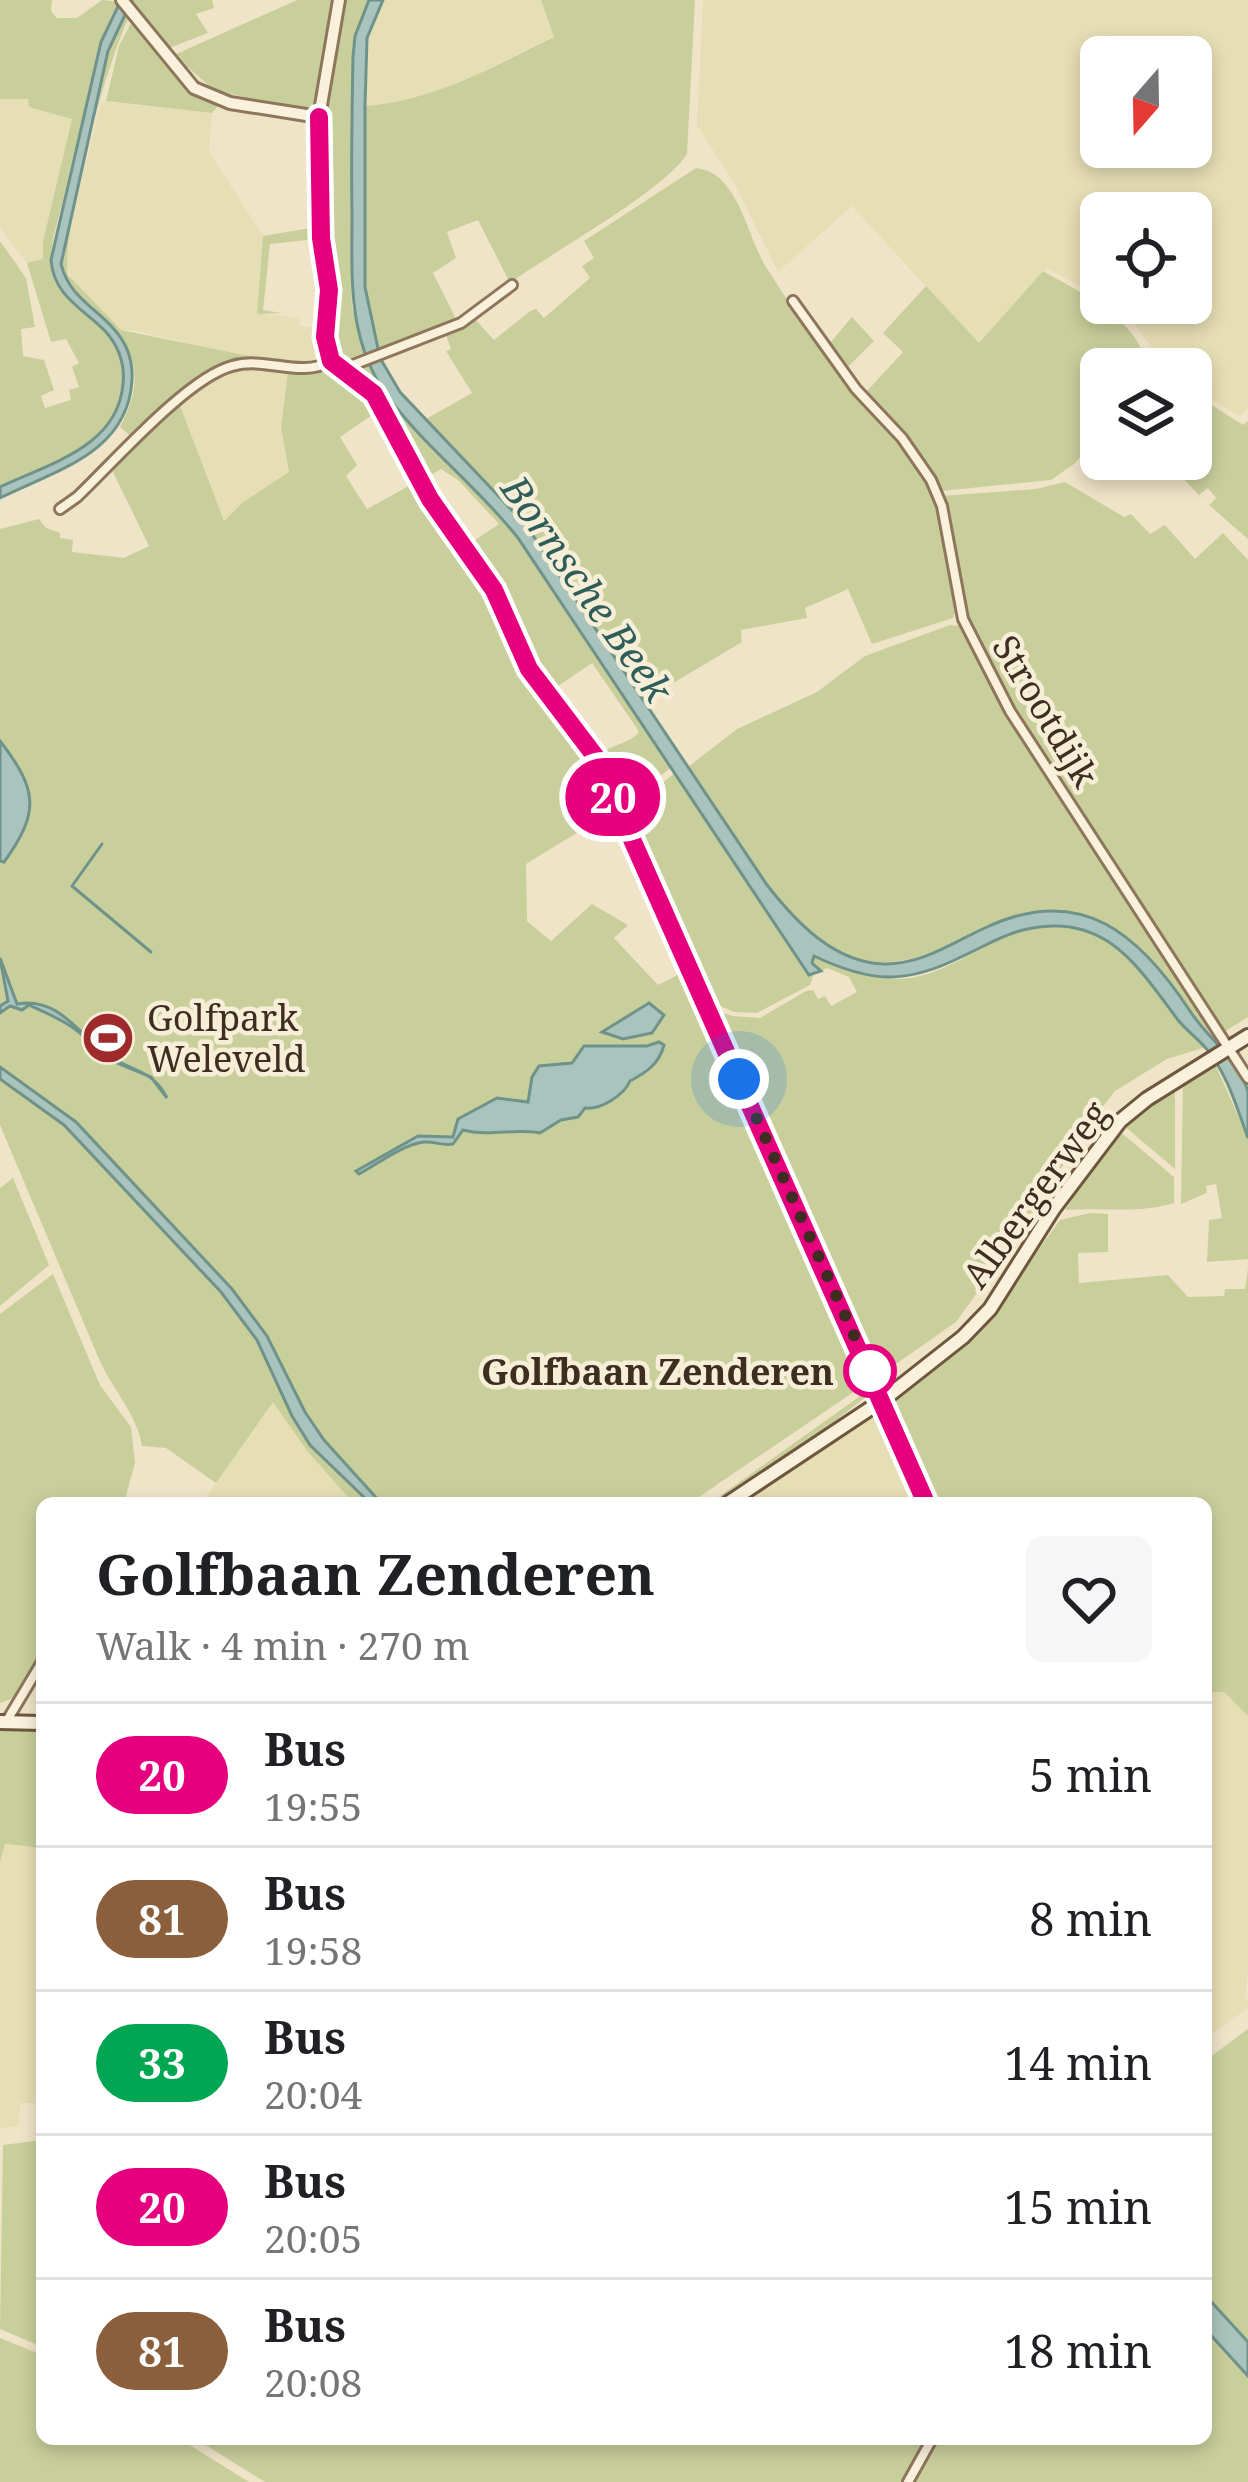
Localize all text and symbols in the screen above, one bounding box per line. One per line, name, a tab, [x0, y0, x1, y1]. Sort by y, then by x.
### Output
north arrow	[1080, 36, 1212, 168]
map controls	[1080, 36, 1212, 480]
button: locate	[1080, 192, 1212, 324]
button: layers	[1080, 348, 1212, 480]
water label: Bornsche Beek	[490, 463, 687, 713]
street label: Strootdijk	[981, 626, 1111, 797]
line badge: 20	[559, 758, 667, 836]
text: 20	[589, 768, 637, 825]
place label: Golfpark Weleveld	[147, 993, 306, 1083]
sports icon: Golfpark Weleveld	[80, 1010, 136, 1066]
your location	[709, 1049, 769, 1109]
street label: Albergerweg	[950, 1091, 1120, 1297]
marker: Golfbaan Zenderen	[845, 1346, 895, 1396]
place label: Golfbaan Zenderen	[481, 1347, 834, 1396]
text: Golfbaan Zenderen	[96, 1534, 655, 1612]
button: heart	[1026, 1536, 1152, 1662]
text: Walk · 4 min · 270 m	[96, 1618, 470, 1671]
text: Bus	[264, 1718, 346, 1779]
text: 5 min	[1029, 1744, 1152, 1805]
text: 20	[138, 1746, 186, 1803]
text: 19:55	[264, 1779, 362, 1832]
text: Bus	[264, 1862, 346, 1923]
text: 8 min	[1029, 1888, 1152, 1949]
text: 81	[138, 1890, 186, 1947]
text: 19:58	[264, 1923, 362, 1976]
text: Bus	[264, 2006, 346, 2067]
text: 14 min	[1004, 2032, 1152, 2093]
text: 33	[138, 2034, 186, 2091]
text: 20:04	[264, 2067, 362, 2120]
text: Bus	[264, 2150, 346, 2211]
text: 15 min	[1004, 2176, 1152, 2237]
text: 20	[138, 2178, 186, 2235]
text: 20:05	[264, 2211, 362, 2264]
text: Bus	[264, 2294, 346, 2355]
text: 18 min	[1004, 2320, 1152, 2381]
text: 81	[138, 2322, 186, 2379]
text: 20:08	[264, 2355, 362, 2408]

